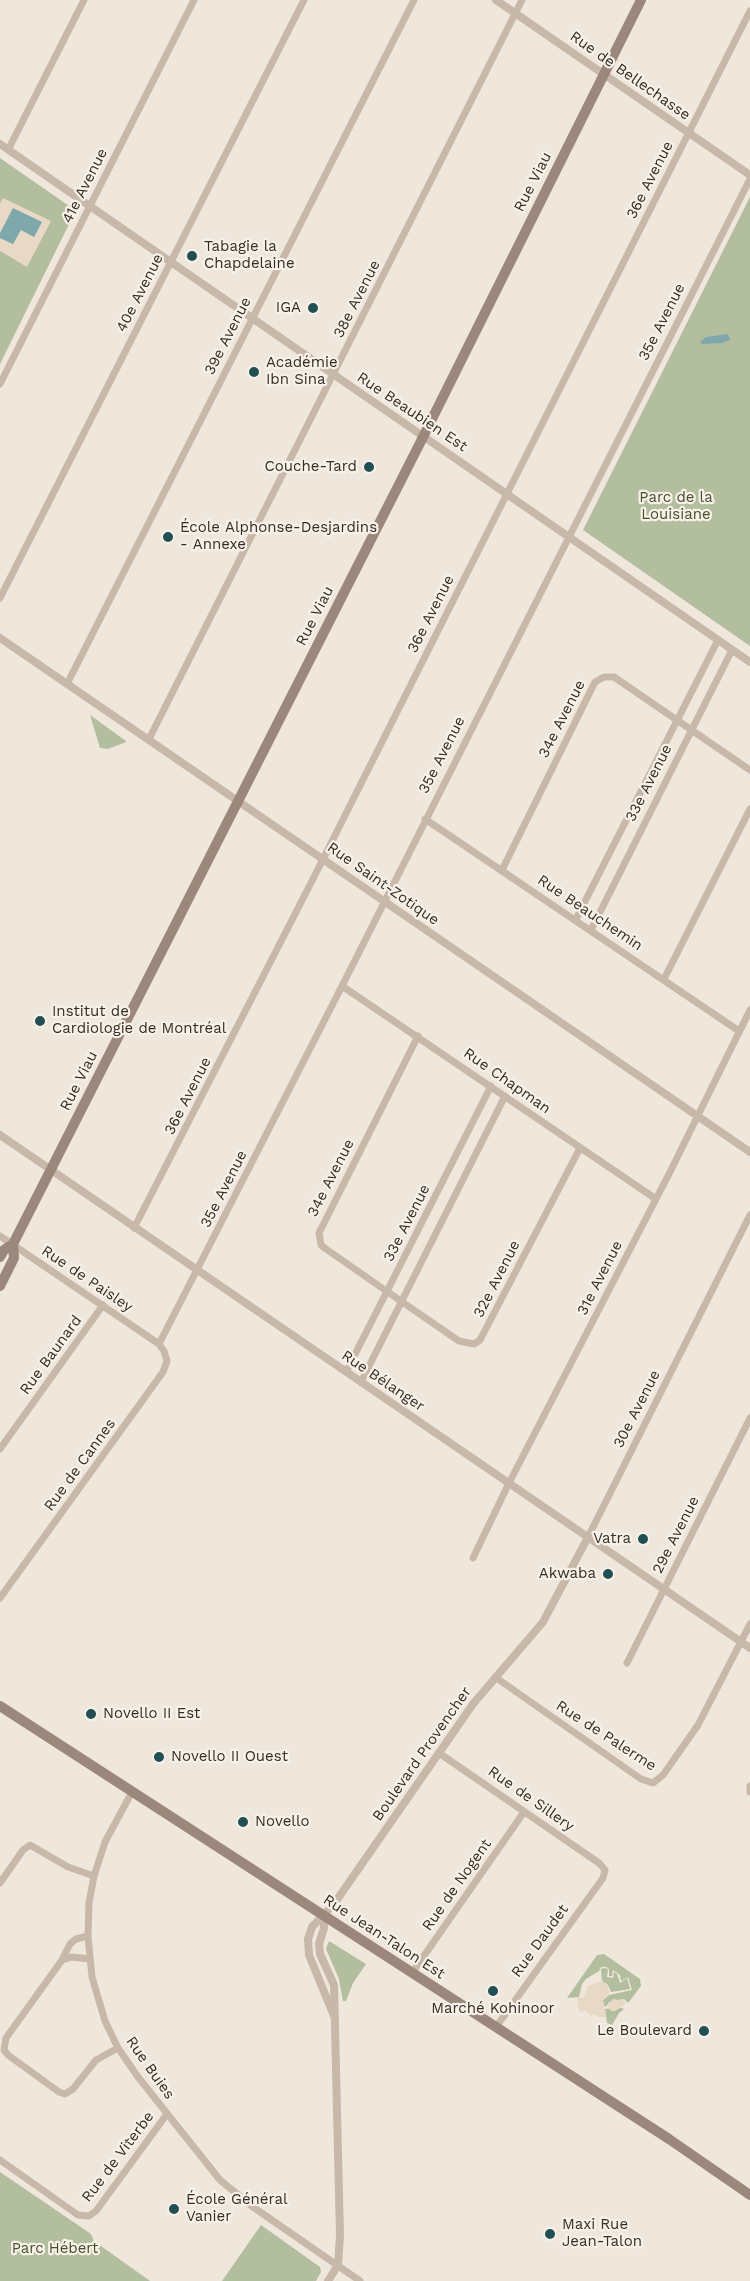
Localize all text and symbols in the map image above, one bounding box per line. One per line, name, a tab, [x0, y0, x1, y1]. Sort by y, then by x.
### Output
street label: Rue de Bellechasse	[566, 28, 694, 124]
street label: 36e Avenue	[623, 138, 677, 222]
street label: 41e Avenue	[58, 146, 112, 226]
street label: Rue Viau	[510, 149, 556, 215]
place label: Tabagie la Chapdelaine	[204, 238, 295, 273]
marker: Tabagie la Chapdelaine	[185, 249, 199, 263]
street label: 40e Avenue	[113, 251, 167, 335]
street label: 38e Avenue	[330, 257, 384, 341]
street label: 35e Avenue	[635, 280, 689, 364]
street label: 39e Avenue	[201, 294, 255, 378]
place label: IGA	[276, 299, 301, 317]
marker: IGA	[306, 301, 320, 315]
place label: Académie Ibn Sina	[266, 354, 338, 389]
marker: Académie Ibn Sina	[247, 365, 261, 379]
street label: Rue Beaubien Est	[353, 368, 471, 456]
place label: Couche-Tard	[265, 458, 357, 476]
marker: Couche-Tard	[362, 460, 376, 474]
park label: Parc de la Louisiane	[639, 489, 713, 524]
place label: École Alphonse-Desjardins - Annexe	[180, 519, 377, 554]
marker: École Alphonse-Desjardins - Annexe	[161, 530, 175, 544]
street label: 36e Avenue	[404, 572, 458, 656]
street label: Rue Viau	[292, 583, 338, 649]
street label: 34e Avenue	[535, 677, 589, 761]
street label: 35e Avenue	[415, 713, 469, 797]
street label: 33e Avenue	[622, 741, 676, 825]
street label: Rue Saint-Zotique	[324, 839, 442, 929]
street label: Rue Beauchemin	[534, 871, 646, 955]
place label: Institut de Cardiologie de Montréal	[52, 1003, 226, 1038]
marker: Institut de Cardiologie de Montréal	[33, 1014, 47, 1028]
street label: Rue Chapman	[460, 1044, 554, 1118]
street label: Rue Viau	[56, 1048, 102, 1114]
street label: 36e Avenue	[161, 1054, 215, 1138]
street label: 34e Avenue	[304, 1136, 358, 1220]
street label: 35e Avenue	[197, 1147, 251, 1231]
street label: 33e Avenue	[380, 1181, 434, 1265]
street label: 32e Avenue	[470, 1237, 524, 1321]
street label: 31e Avenue	[573, 1238, 627, 1318]
street label: Rue de Paisley	[38, 1242, 136, 1316]
street label: Rue Baunard	[16, 1312, 86, 1398]
street label: Rue Bélanger	[338, 1347, 428, 1415]
street label: 30e Avenue	[610, 1367, 664, 1451]
street label: Rue de Cannes	[40, 1415, 120, 1515]
street label: 29e Avenue	[649, 1493, 703, 1577]
place label: Vatra	[593, 1530, 631, 1548]
marker: Vatra	[636, 1532, 650, 1546]
place label: Akwaba	[539, 1565, 596, 1583]
marker: Akwaba	[601, 1567, 615, 1581]
street label: Boulevard Provencher	[369, 1683, 475, 1825]
street label: Rue de Palerme	[552, 1697, 660, 1775]
place label: Novello II Est	[103, 1705, 200, 1723]
marker: Novello II Est	[84, 1707, 98, 1721]
place label: Novello II Ouest	[171, 1748, 288, 1766]
marker: Novello II Ouest	[152, 1750, 166, 1764]
street label: Rue de Sillery	[484, 1763, 578, 1835]
place label: Novello	[255, 1813, 310, 1831]
marker: Novello	[236, 1815, 250, 1829]
street label: Rue de Nogent	[419, 1836, 495, 1934]
street label: Rue Jean-Talon Est	[320, 1891, 448, 1983]
street label: Rue Daudet	[508, 1901, 572, 1981]
marker: Marché Kohinoor	[486, 1984, 500, 1998]
place label: Marché Kohinoor	[431, 2000, 555, 2018]
place label: Le Boulevard	[597, 2022, 692, 2040]
marker: Le Boulevard	[697, 2024, 711, 2038]
street label: Rue Buies	[122, 2033, 178, 2103]
street label: Rue de Viterbe	[78, 2108, 158, 2206]
place label: École Général Vanier	[186, 2191, 287, 2226]
marker: École Général Vanier	[167, 2202, 181, 2216]
place label: Maxi Rue Jean-Talon	[562, 2216, 642, 2251]
marker: Maxi Rue Jean-Talon	[543, 2227, 557, 2241]
park label: Parc Hébert	[12, 2240, 98, 2258]

